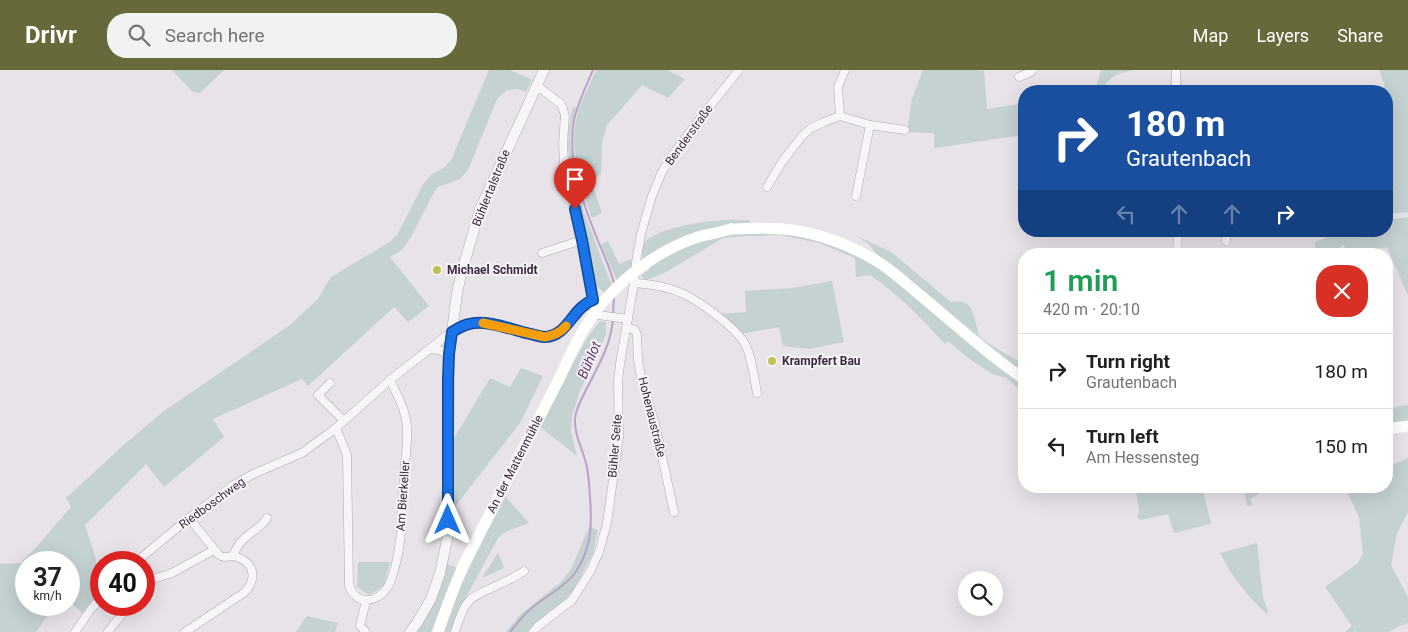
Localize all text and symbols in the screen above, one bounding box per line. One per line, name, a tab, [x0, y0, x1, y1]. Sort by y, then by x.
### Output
search box	[107, 13, 457, 58]
text: Drivr	[25, 21, 77, 49]
icon: search	[125, 21, 153, 49]
text: Search here	[165, 24, 265, 47]
text: Map	[1193, 25, 1228, 46]
text: Layers	[1256, 25, 1309, 46]
text: Share	[1337, 25, 1383, 46]
street label: Benderstraße	[662, 102, 716, 168]
text: 180 m	[1126, 104, 1225, 145]
icon: right	[1043, 105, 1108, 170]
text: Grautenbach	[1126, 146, 1251, 171]
street label: Bühlertalstraße	[469, 148, 513, 228]
pin	[554, 158, 596, 209]
icon: arrive	[561, 165, 589, 193]
icon: left	[1112, 200, 1140, 228]
icon: ahead	[1165, 200, 1193, 228]
icon: ahead	[1218, 200, 1246, 228]
icon: right	[1271, 200, 1299, 228]
place label: Michael Schmidt	[447, 263, 537, 277]
text: 1 min	[1043, 263, 1118, 298]
marker: Michael Schmidt	[431, 264, 443, 276]
button: close	[1316, 265, 1368, 317]
text: 420 m · 20:10	[1043, 300, 1140, 319]
water label: Bühlot	[574, 338, 604, 381]
text: Turn right	[1086, 350, 1170, 373]
place label: Krampfert Bau	[782, 354, 861, 368]
marker: Krampfert Bau	[766, 355, 778, 367]
icon: right	[1043, 357, 1071, 385]
text: 180 m	[1315, 360, 1368, 383]
text: Grautenbach	[1086, 373, 1177, 392]
street label: Hohenaustraße	[635, 375, 669, 459]
street label: An der Mattenmühle	[484, 412, 546, 516]
street label: Bühler Seite	[605, 414, 625, 478]
text: Turn left	[1086, 425, 1159, 448]
icon: left	[1043, 432, 1071, 460]
text: 150 m	[1315, 435, 1368, 458]
text: Am Hessensteg	[1086, 448, 1199, 467]
street label: Am Bierkeller	[394, 460, 412, 532]
street label: Riedboschweg	[176, 474, 248, 532]
position arrow	[421, 493, 473, 545]
speed limit sign: 40	[90, 551, 155, 616]
text: 37	[33, 563, 62, 592]
map controls	[958, 571, 1003, 616]
button: search	[958, 571, 1003, 616]
text: km/h	[33, 589, 62, 603]

